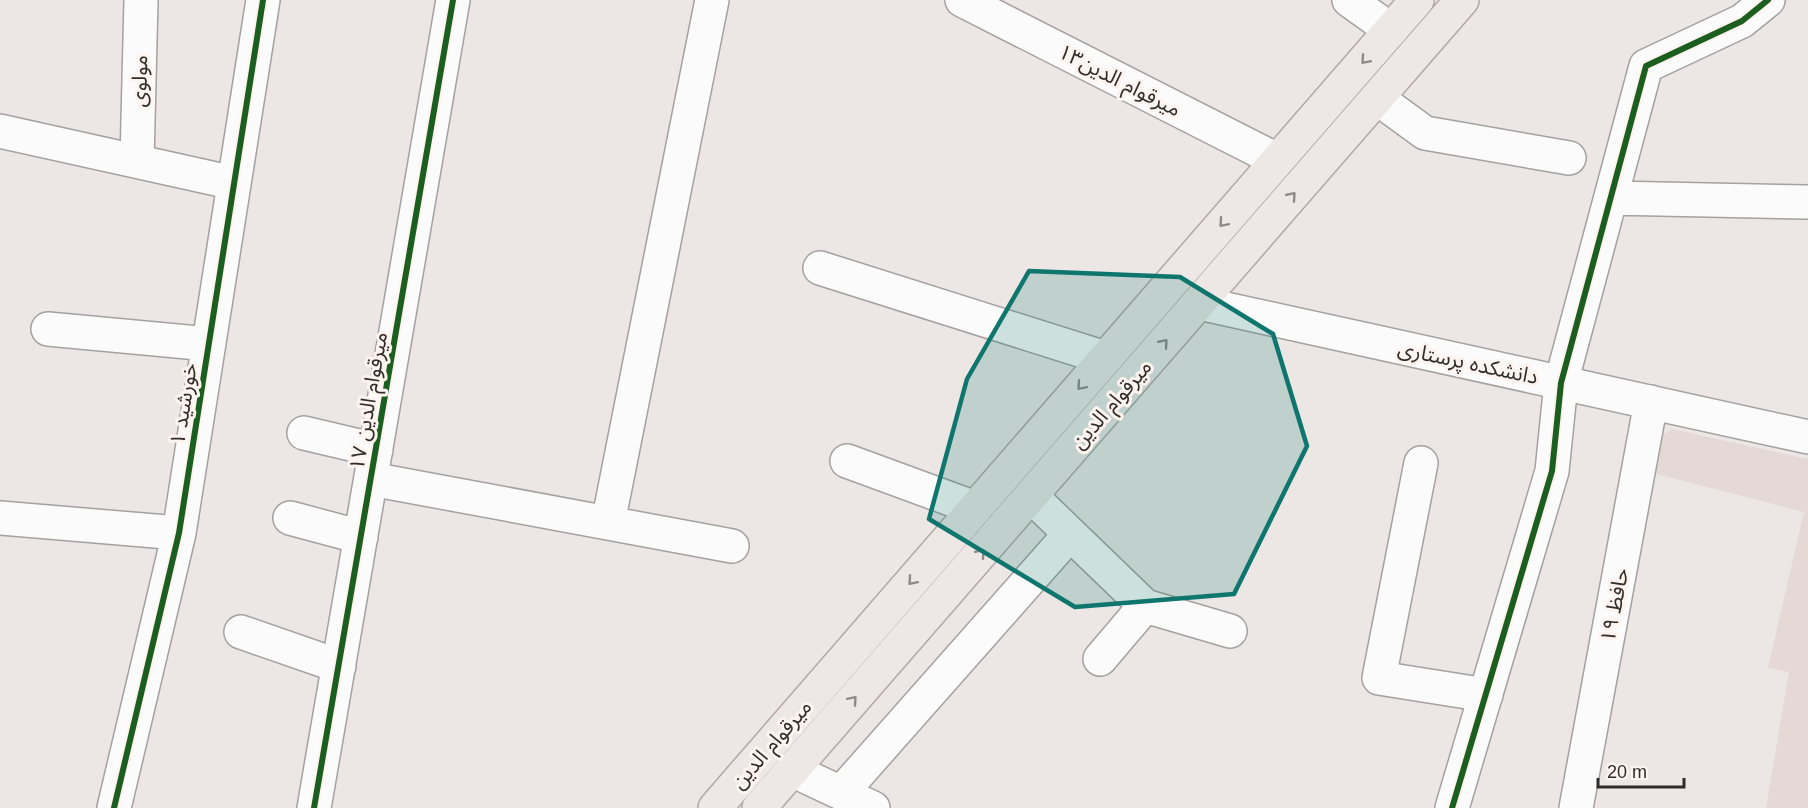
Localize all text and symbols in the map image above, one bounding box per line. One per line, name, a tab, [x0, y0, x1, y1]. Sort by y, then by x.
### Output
street label: میرقوام الدین۱۳	[1053, 39, 1185, 125]
one-way arrow	[1361, 53, 1372, 64]
street label: مولوی	[127, 54, 152, 108]
one-way arrow	[1285, 192, 1296, 203]
one-way arrow	[1219, 216, 1230, 227]
street label: میرقوام الدین ۱۷	[345, 330, 396, 473]
street label: دانشکده پرستاری	[1395, 336, 1540, 390]
one-way arrow	[1157, 339, 1168, 350]
street label: میرقوام الدین	[1066, 355, 1160, 456]
street label: خورشید ۱	[165, 361, 202, 447]
one-way arrow	[1077, 379, 1088, 390]
one-way arrow	[974, 550, 985, 560]
street label: حافظ ۱۹	[1596, 566, 1632, 644]
one-way arrow	[908, 574, 919, 585]
street label: میرقوام الدین	[726, 695, 820, 796]
one-way arrow	[846, 697, 857, 707]
scale bar	[1598, 751, 1684, 789]
text: 20 m	[1607, 762, 1647, 782]

